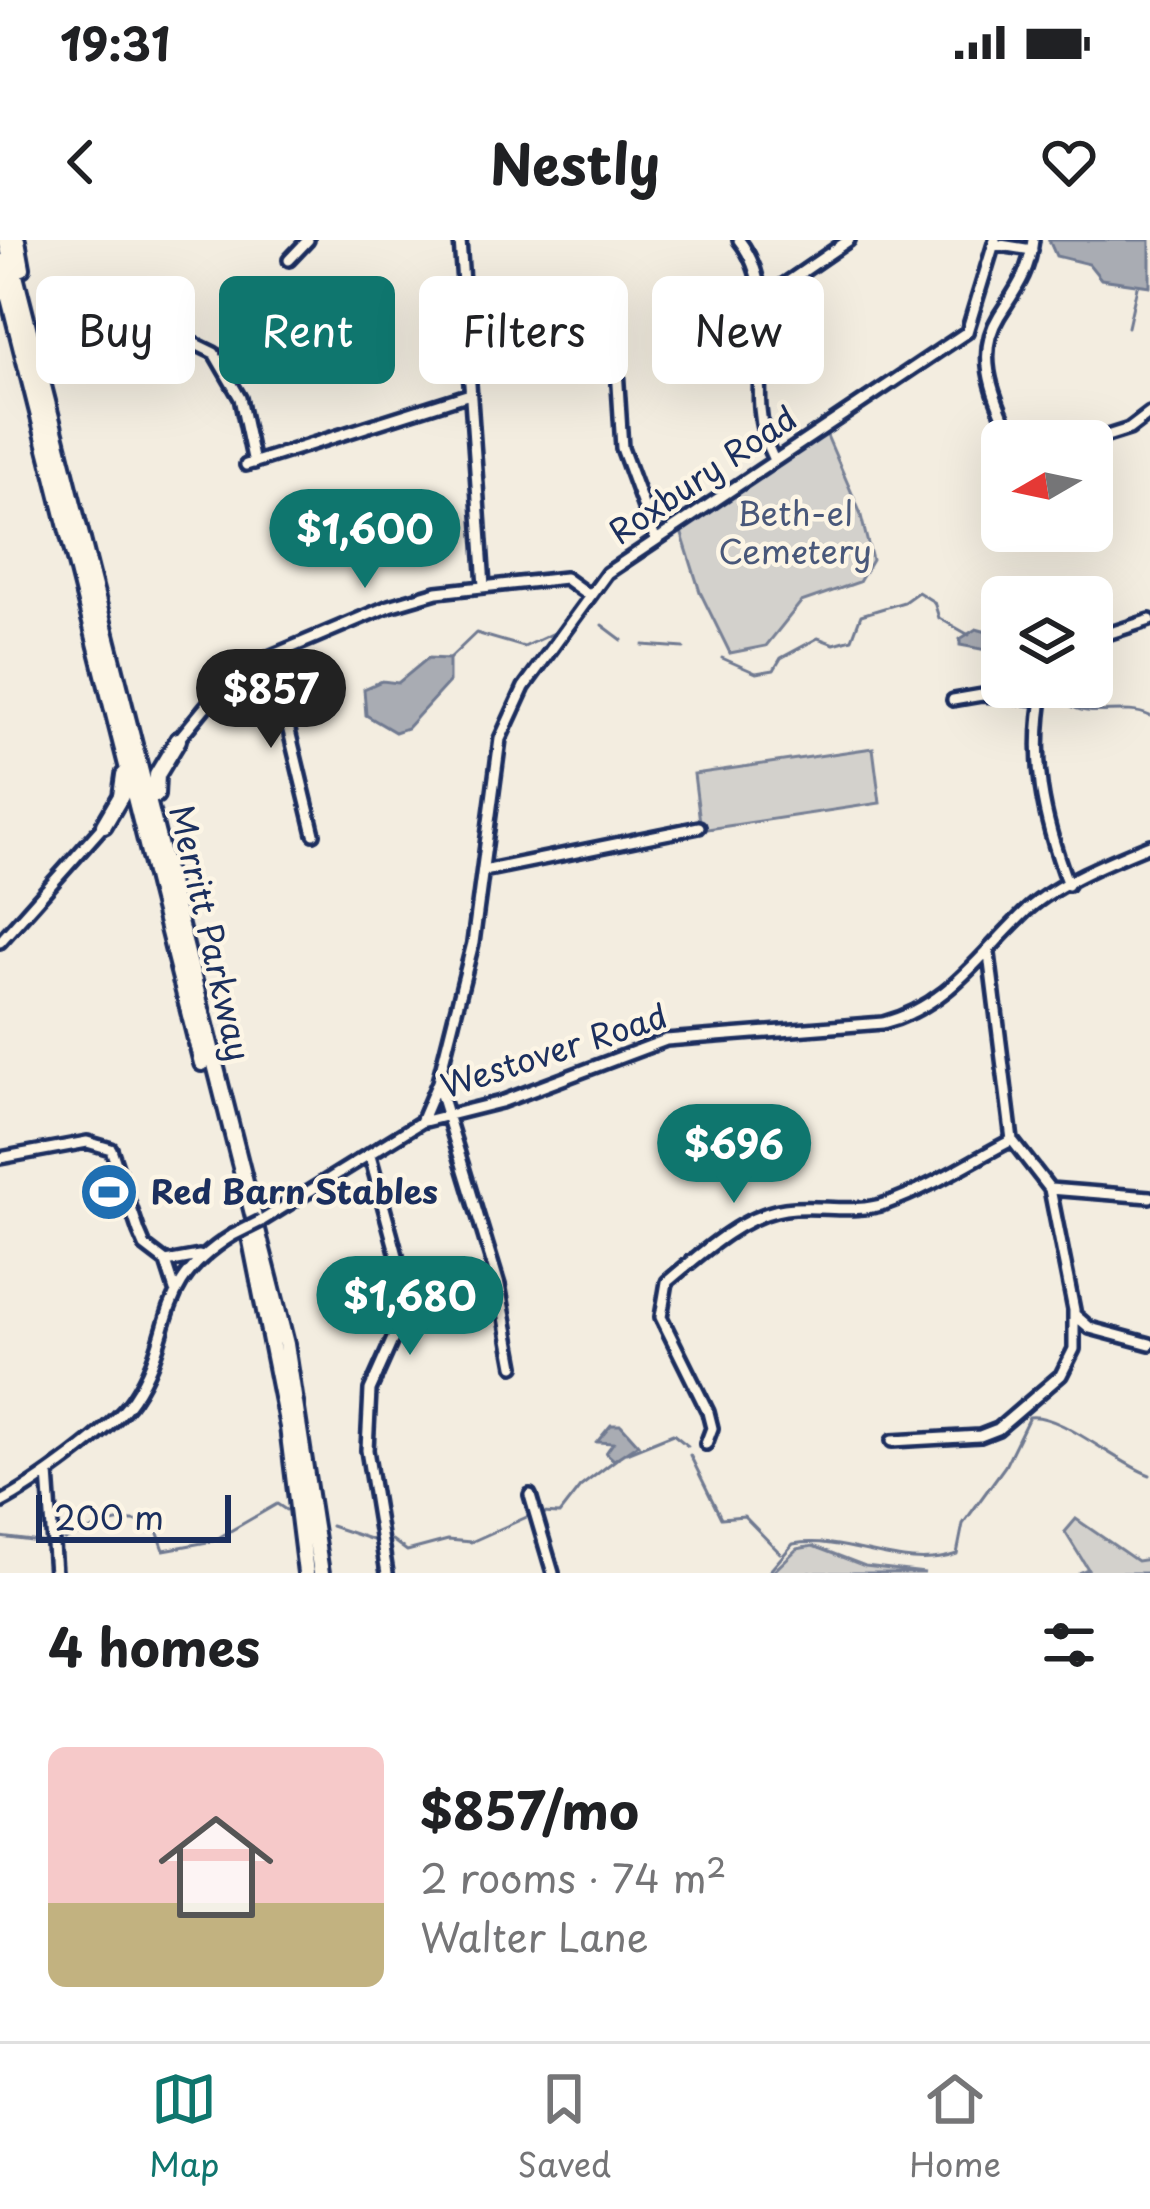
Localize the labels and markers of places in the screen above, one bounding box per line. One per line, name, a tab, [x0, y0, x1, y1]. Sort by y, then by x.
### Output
pin: $1,600	[267, 489, 463, 591]
pin: $857	[200, 649, 342, 751]
pin: $696	[663, 1104, 805, 1206]
sports icon: Red Barn Stables	[78, 1161, 140, 1223]
place label: Red Barn Stables	[151, 1165, 438, 1215]
pin: $1,680	[312, 1256, 508, 1358]

